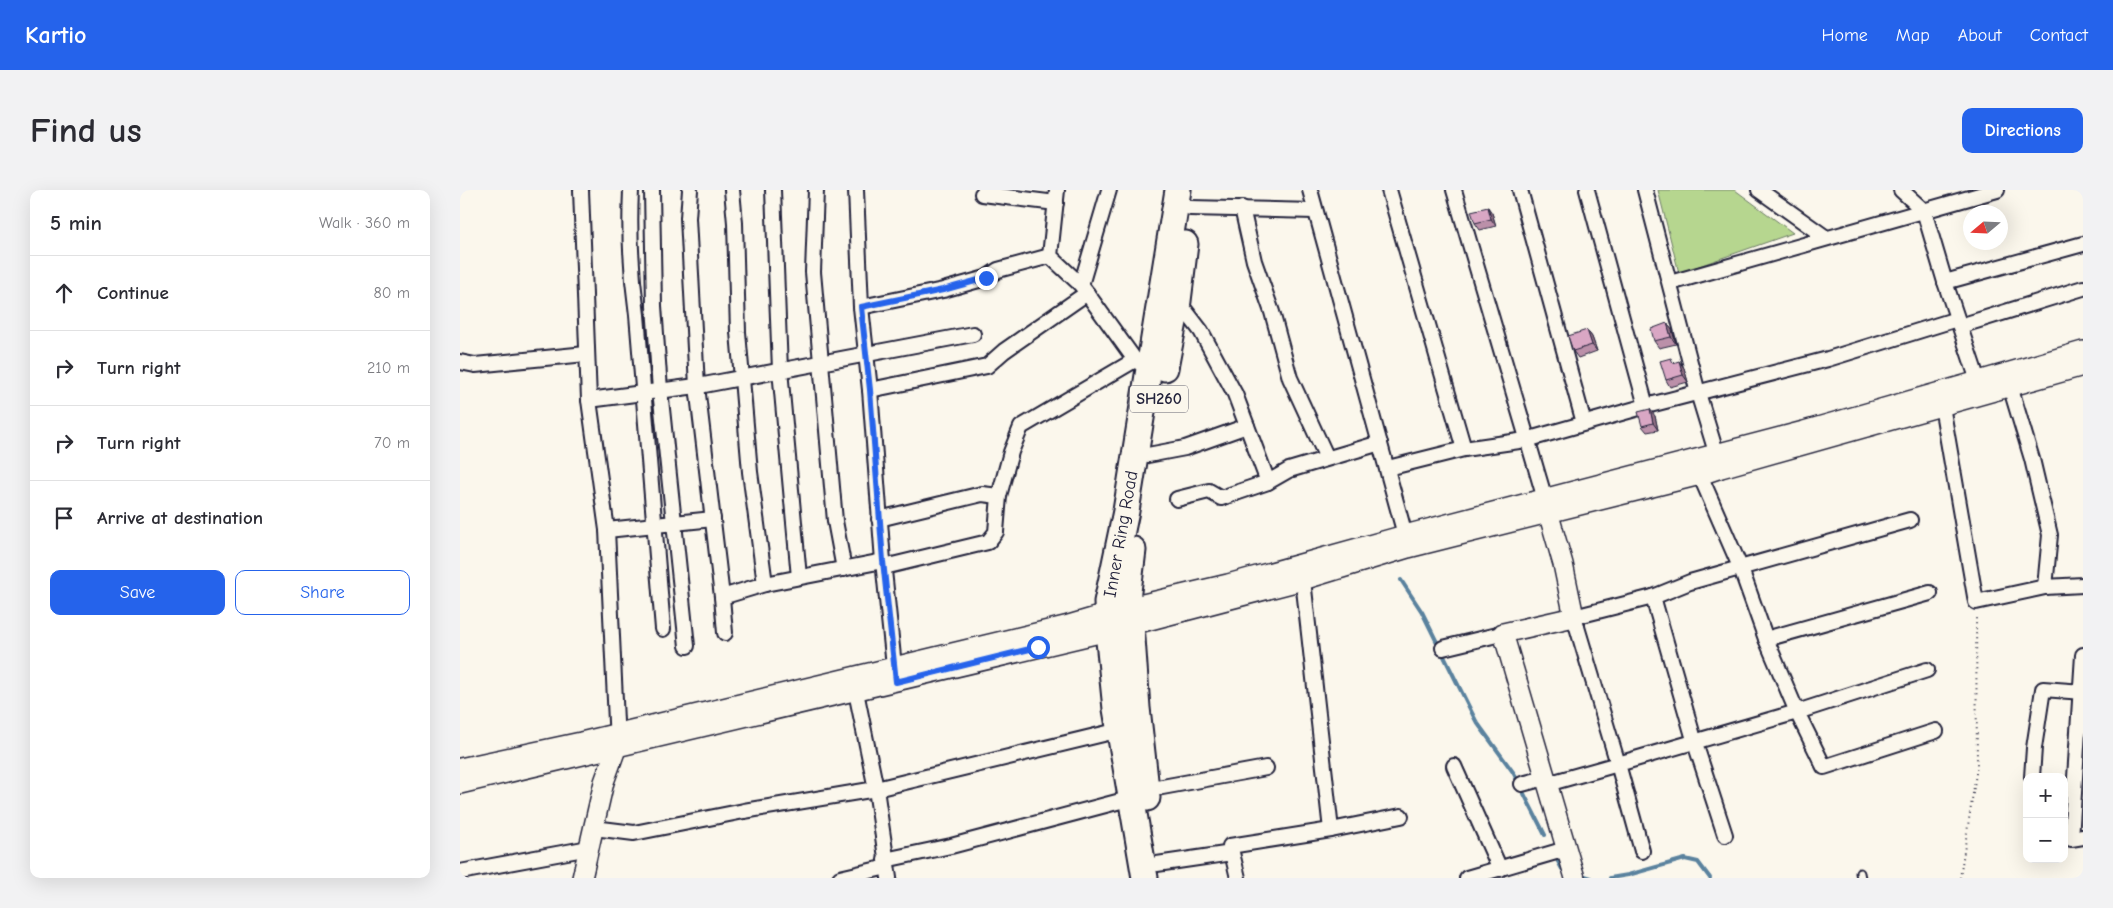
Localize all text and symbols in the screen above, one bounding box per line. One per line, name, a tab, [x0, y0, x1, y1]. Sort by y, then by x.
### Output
text: Kartio	[25, 21, 87, 49]
text: Home	[1821, 25, 1868, 46]
text: Map	[1896, 25, 1930, 46]
text: About	[1958, 25, 2002, 46]
text: Contact	[2030, 25, 2088, 46]
button: Directions	[1962, 108, 2083, 153]
text: Find us	[30, 110, 142, 151]
north arrow	[1963, 205, 2008, 250]
text: 5 min	[50, 211, 102, 235]
text: Walk · 360 m	[319, 214, 410, 232]
route end	[975, 267, 998, 290]
icon: ahead	[50, 279, 78, 307]
text: Continue	[97, 282, 169, 304]
text: 80 m	[373, 284, 410, 302]
icon: right	[50, 354, 78, 382]
text: Turn right	[97, 357, 181, 379]
text: 210 m	[367, 359, 410, 377]
road number: SH260	[1130, 385, 1188, 412]
icon: right	[50, 429, 78, 457]
text: Turn right	[97, 432, 181, 454]
text: 70 m	[374, 434, 410, 452]
street label: Inner Ring Road	[1100, 469, 1142, 599]
icon: arrive	[50, 504, 78, 532]
text: Arrive at destination	[97, 507, 263, 529]
button: Save	[50, 570, 225, 615]
button: Share	[235, 570, 410, 615]
route start	[1027, 636, 1050, 659]
map controls	[2023, 773, 2068, 863]
button: +	[2023, 773, 2068, 818]
button: −	[2023, 818, 2068, 863]

